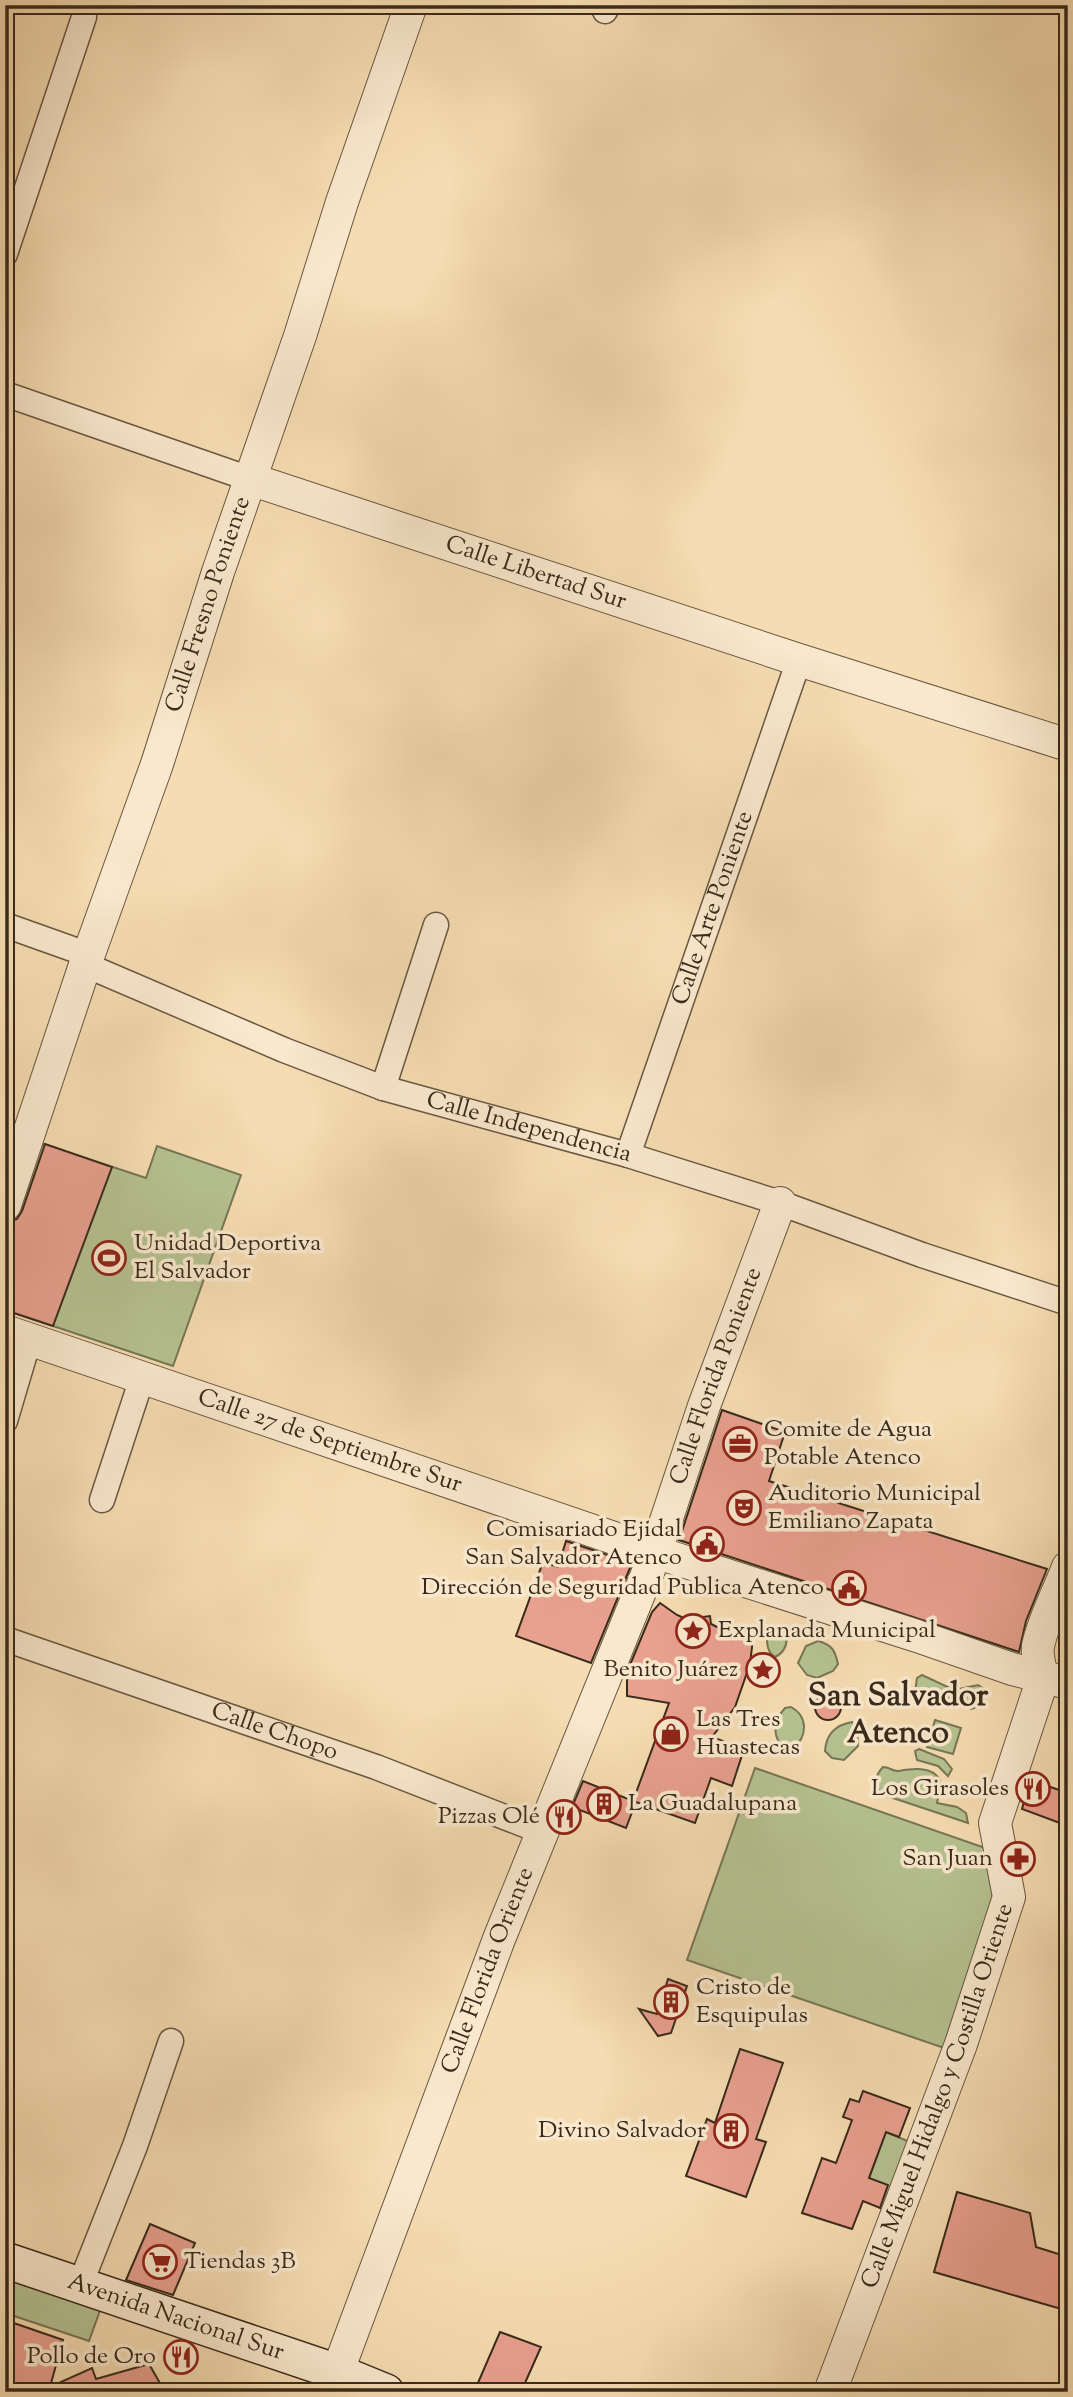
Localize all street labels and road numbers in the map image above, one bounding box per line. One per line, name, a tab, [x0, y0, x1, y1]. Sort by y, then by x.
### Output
street label: Calle Fresno Poniente	[157, 492, 260, 717]
street label: Calle Libertad Sur	[441, 528, 631, 619]
street label: Calle Arte Poniente	[664, 807, 762, 1010]
street label: Calle Independencia	[422, 1084, 635, 1172]
street label: Calle Florida Poniente	[662, 1263, 771, 1490]
street label: Calle 27 de Septiembre Sur	[193, 1381, 467, 1502]
street label: Calle Chopo	[206, 1694, 342, 1770]
street label: Calle Florida Oriente	[433, 1862, 543, 2079]
street label: Calle Miguel Hidalgo y Costilla Oriente	[853, 1899, 1023, 2294]
street label: Avenida Nacional Sur	[63, 2265, 288, 2370]

